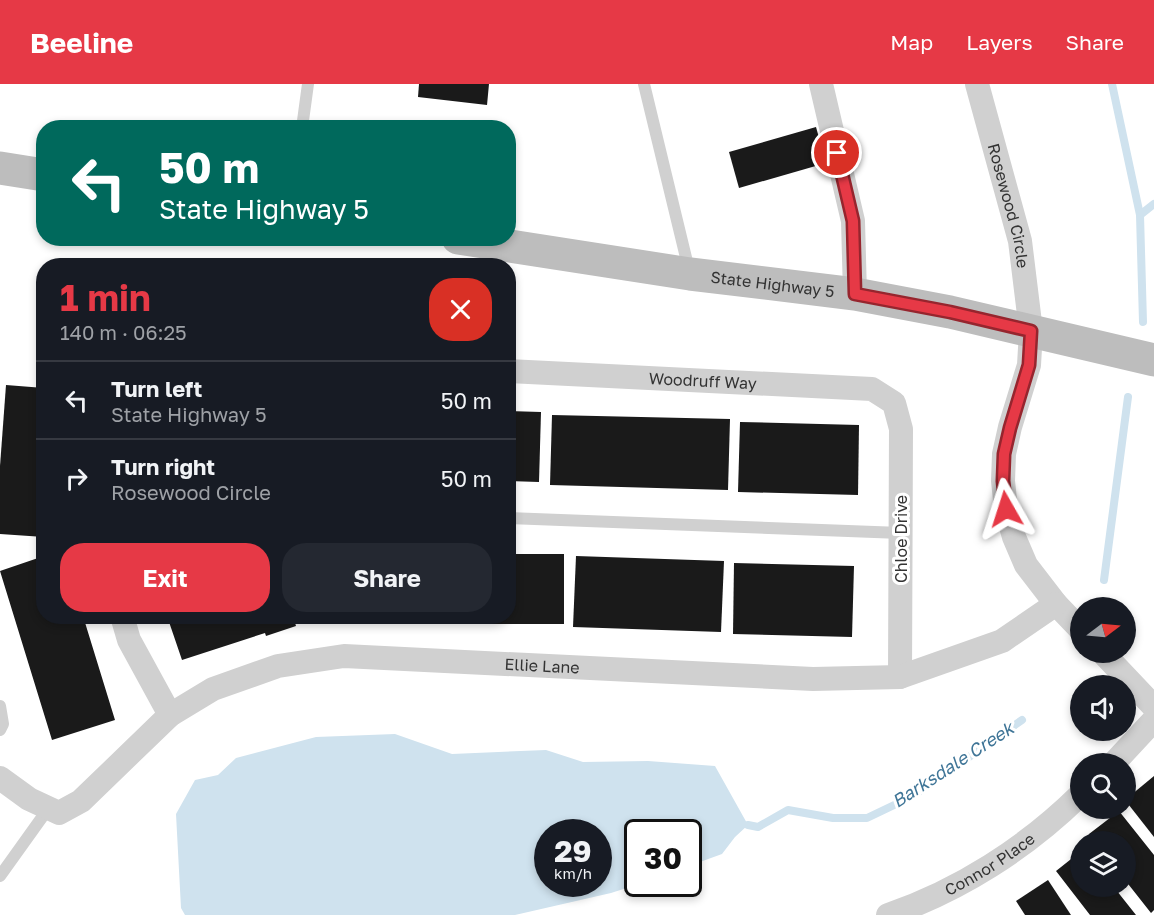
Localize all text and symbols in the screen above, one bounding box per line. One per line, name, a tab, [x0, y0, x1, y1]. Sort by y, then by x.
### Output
text: Beeline	[30, 26, 133, 59]
text: Map	[890, 29, 933, 55]
text: Layers	[966, 29, 1033, 55]
text: Share	[1066, 29, 1124, 55]
pin	[811, 127, 862, 178]
icon: arrive	[820, 136, 853, 169]
street label: Rosewood Circle	[984, 141, 1033, 269]
text: 50 m	[159, 142, 259, 192]
icon: left	[60, 144, 138, 222]
text: State Highway 5	[159, 193, 369, 225]
street label: State Highway 5	[710, 267, 836, 301]
text: 1 min	[60, 276, 151, 319]
button: close	[429, 278, 492, 341]
text: 140 m · 06:25	[60, 320, 187, 344]
street label: Woodruff Way	[648, 368, 757, 393]
text: Turn left	[111, 375, 202, 402]
icon: left	[60, 384, 93, 417]
text: 50 m	[441, 387, 492, 414]
text: State Highway 5	[111, 402, 267, 426]
text: Turn right	[111, 453, 215, 480]
icon: right	[60, 462, 93, 495]
text: 50 m	[441, 465, 492, 492]
position arrow	[974, 477, 1038, 541]
text: Rosewood Circle	[111, 480, 271, 504]
street label: Chloe Drive	[891, 495, 911, 583]
button: Exit	[60, 543, 270, 612]
button: Share	[282, 543, 492, 612]
north arrow	[1070, 597, 1136, 663]
map controls	[1070, 597, 1136, 897]
street label: Ellie Lane	[504, 654, 580, 678]
button: sound	[1070, 675, 1136, 741]
water label: Barksdale Creek	[887, 716, 1019, 812]
button: search	[1070, 753, 1136, 819]
speed limit sign: 30	[624, 819, 702, 897]
street label: Connor Place	[941, 828, 1039, 900]
button: layers	[1070, 831, 1136, 897]
text: 29	[554, 833, 592, 869]
text: km/h	[554, 864, 592, 882]

